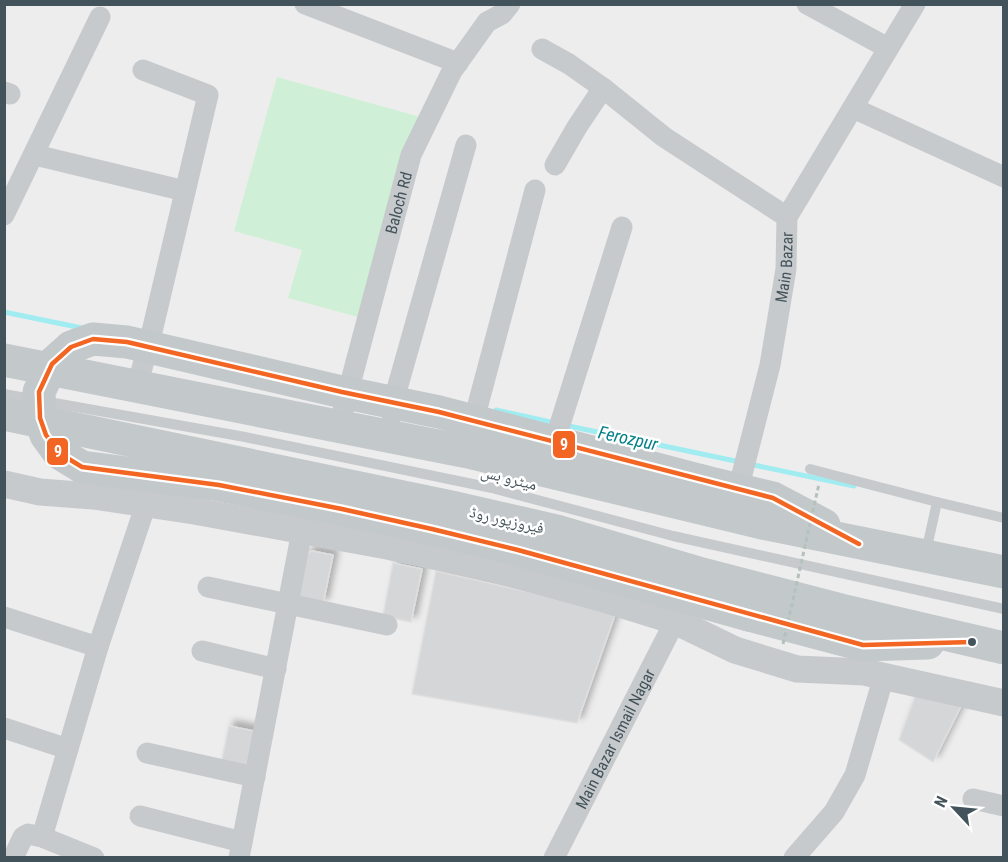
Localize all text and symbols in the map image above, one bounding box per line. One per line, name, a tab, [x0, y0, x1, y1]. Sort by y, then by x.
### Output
street label: Baloch Rd	[381, 170, 416, 236]
street label: Main Bazar	[771, 232, 796, 304]
water label: Ferozpur	[596, 421, 660, 455]
line badge: 9	[552, 430, 576, 459]
text: 9	[560, 435, 568, 454]
line badge: 9	[46, 437, 69, 466]
text: 9	[54, 442, 62, 461]
street label: میٹرو بس	[479, 462, 539, 495]
street label: فیروزپور روڈ	[468, 502, 546, 538]
unlabelled marker	[966, 636, 978, 648]
street label: Main Bazar Ismail Nagar	[571, 665, 659, 812]
north arrow	[924, 778, 984, 838]
text: N	[930, 793, 952, 810]

